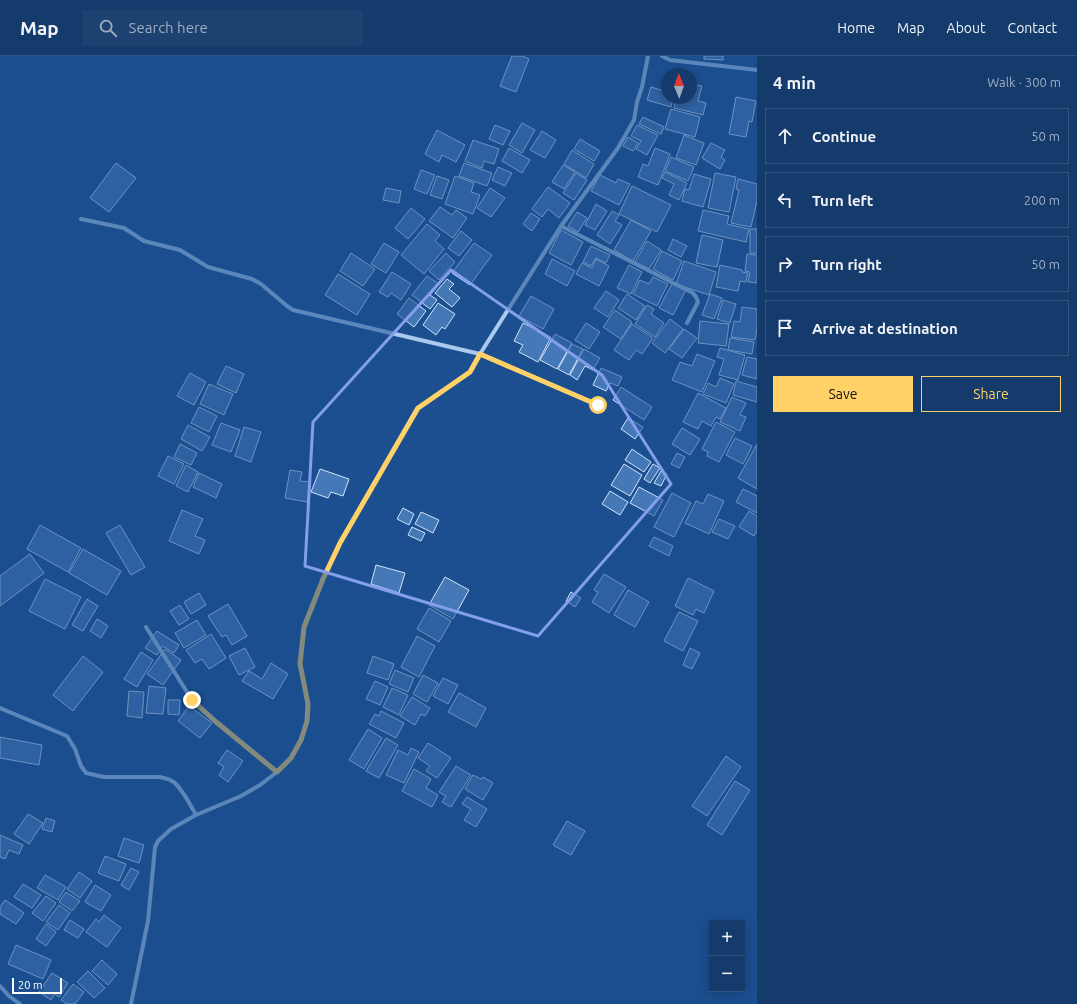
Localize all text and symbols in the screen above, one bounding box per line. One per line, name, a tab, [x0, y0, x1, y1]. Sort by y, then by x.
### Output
search box	[83, 10, 363, 46]
text: Map	[20, 17, 59, 39]
icon: search	[97, 17, 119, 39]
text: Search here	[129, 19, 208, 36]
text: Home	[837, 20, 875, 36]
text: Map	[897, 20, 925, 36]
text: About	[947, 20, 986, 36]
text: Contact	[1008, 20, 1057, 36]
north arrow	[661, 68, 697, 104]
text: 4 min	[773, 73, 816, 92]
text: Walk · 300 m	[987, 75, 1061, 89]
icon: ahead	[774, 125, 796, 147]
text: Continue	[812, 128, 876, 145]
text: 50 m	[1031, 129, 1060, 143]
icon: left	[774, 189, 796, 211]
text: Turn left	[812, 192, 873, 209]
text: 200 m	[1024, 193, 1060, 207]
icon: right	[774, 253, 796, 275]
text: Turn right	[812, 256, 882, 273]
text: 50 m	[1031, 257, 1060, 271]
icon: arrive	[774, 317, 796, 339]
text: Arrive at destination	[812, 320, 958, 337]
button: Save	[773, 376, 913, 412]
button: Share	[921, 376, 1061, 412]
route start	[589, 396, 607, 414]
route end	[183, 691, 201, 709]
map controls	[709, 920, 745, 992]
button: +	[709, 920, 745, 956]
button: −	[709, 956, 745, 992]
scale bar	[12, 976, 62, 995]
text: 20 m	[18, 979, 42, 991]

